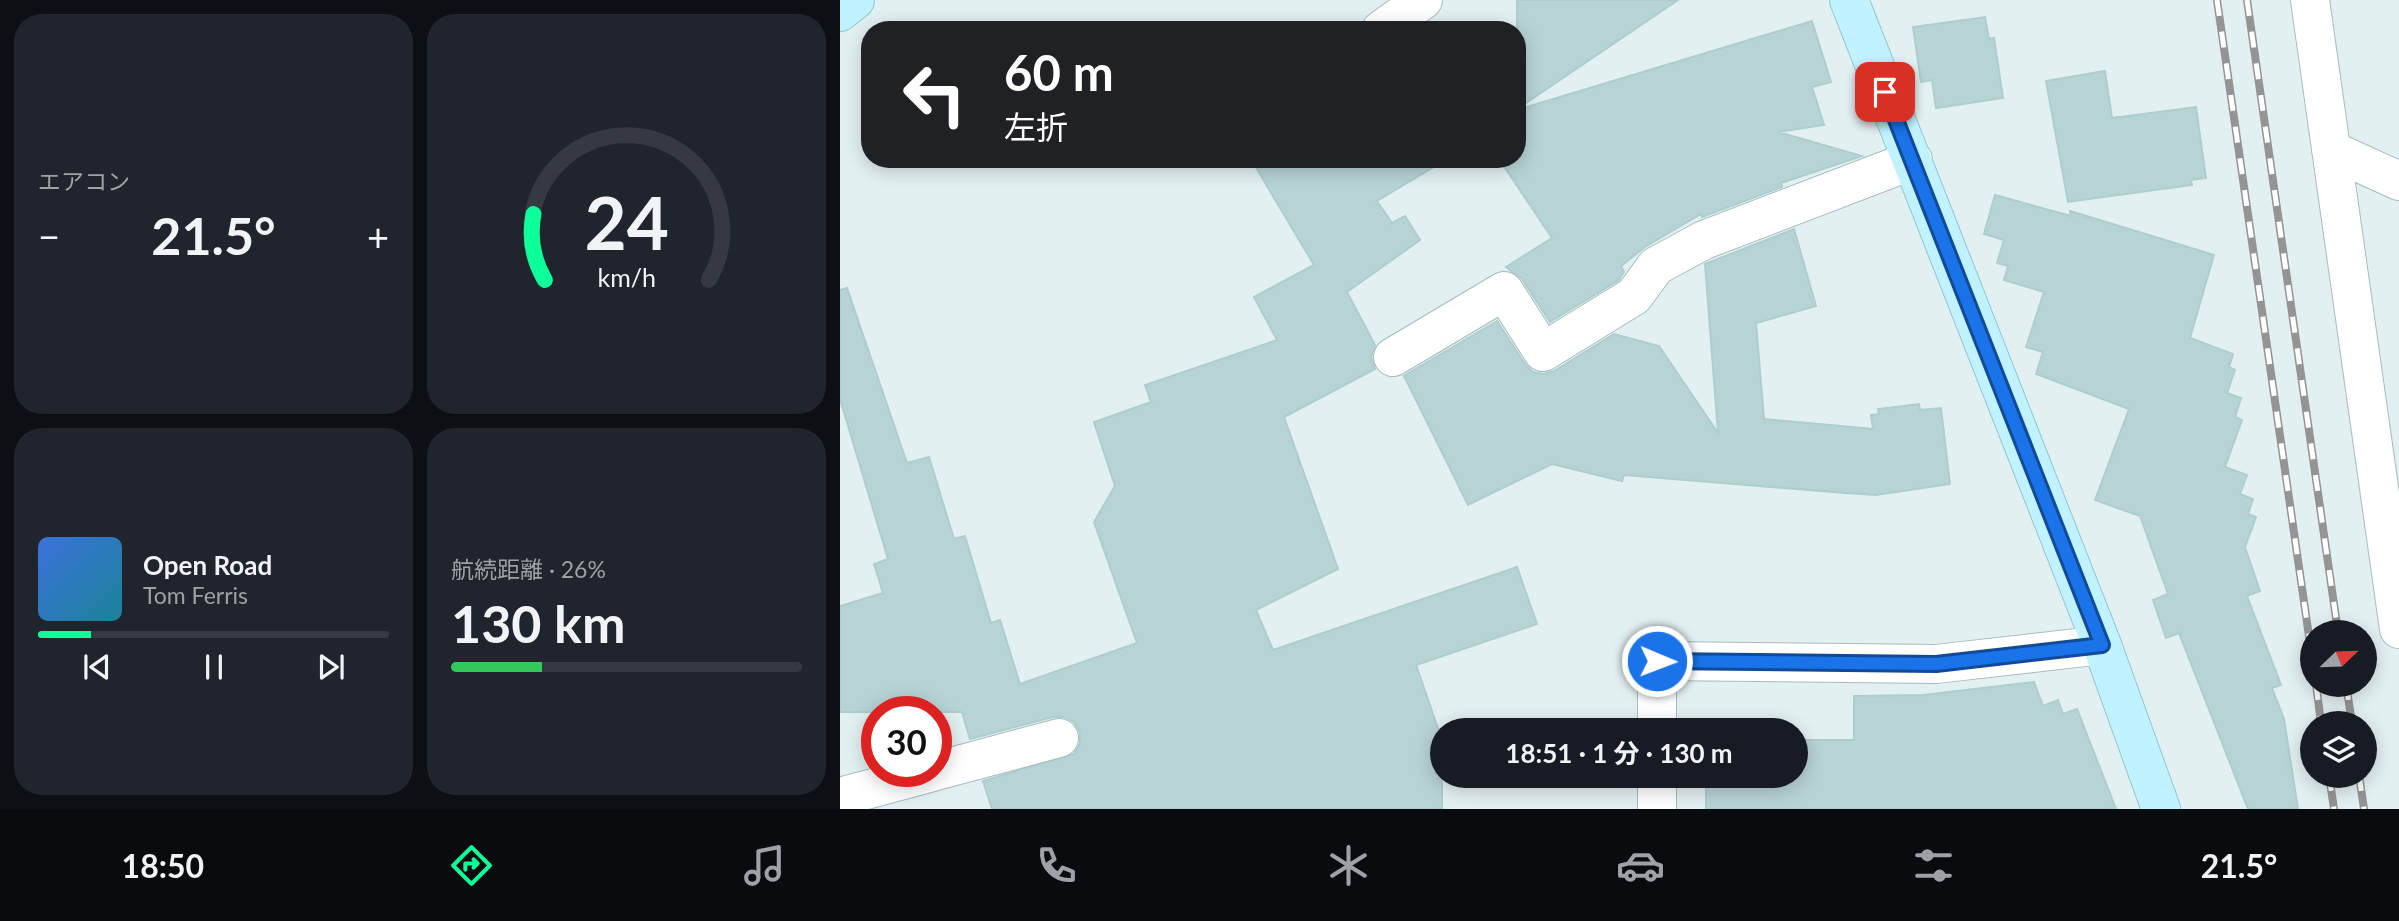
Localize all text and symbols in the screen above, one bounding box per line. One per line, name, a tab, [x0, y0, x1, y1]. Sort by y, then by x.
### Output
text: 60 m	[1004, 43, 1114, 101]
icon: left	[889, 49, 980, 140]
pin	[1855, 62, 1915, 122]
icon: arrive	[1866, 73, 1904, 111]
text: 左折	[1004, 107, 1068, 146]
text: エアコン	[38, 167, 130, 195]
text: 24	[584, 178, 669, 266]
text: 21.5°	[151, 204, 276, 266]
text: −	[38, 213, 60, 259]
text: +	[367, 213, 389, 259]
text: km/h	[597, 262, 656, 292]
text: Open Road	[143, 549, 272, 581]
text: 航続距離 · 26%	[451, 555, 606, 583]
text: Tom Ferris	[143, 581, 248, 609]
text: 130 km	[451, 592, 625, 654]
north arrow	[2300, 620, 2376, 696]
map controls	[2300, 620, 2377, 788]
position arrow	[1620, 624, 1694, 698]
icon: previous	[78, 648, 116, 686]
icon: pause	[195, 648, 233, 686]
icon: next	[312, 648, 350, 686]
speed limit sign: 30	[861, 696, 952, 787]
button: layers	[2300, 711, 2377, 788]
text: 18:51 · 1 分 · 130 m	[1505, 737, 1733, 769]
icon: directions	[447, 841, 496, 890]
icon: music	[740, 841, 789, 890]
icon: phone	[1032, 841, 1081, 890]
icon: climate	[1324, 841, 1373, 890]
icon: car	[1616, 841, 1665, 890]
icon: filters	[1909, 841, 1958, 890]
text: 18:50	[122, 846, 204, 885]
text: 21.5°	[2201, 846, 2277, 885]

